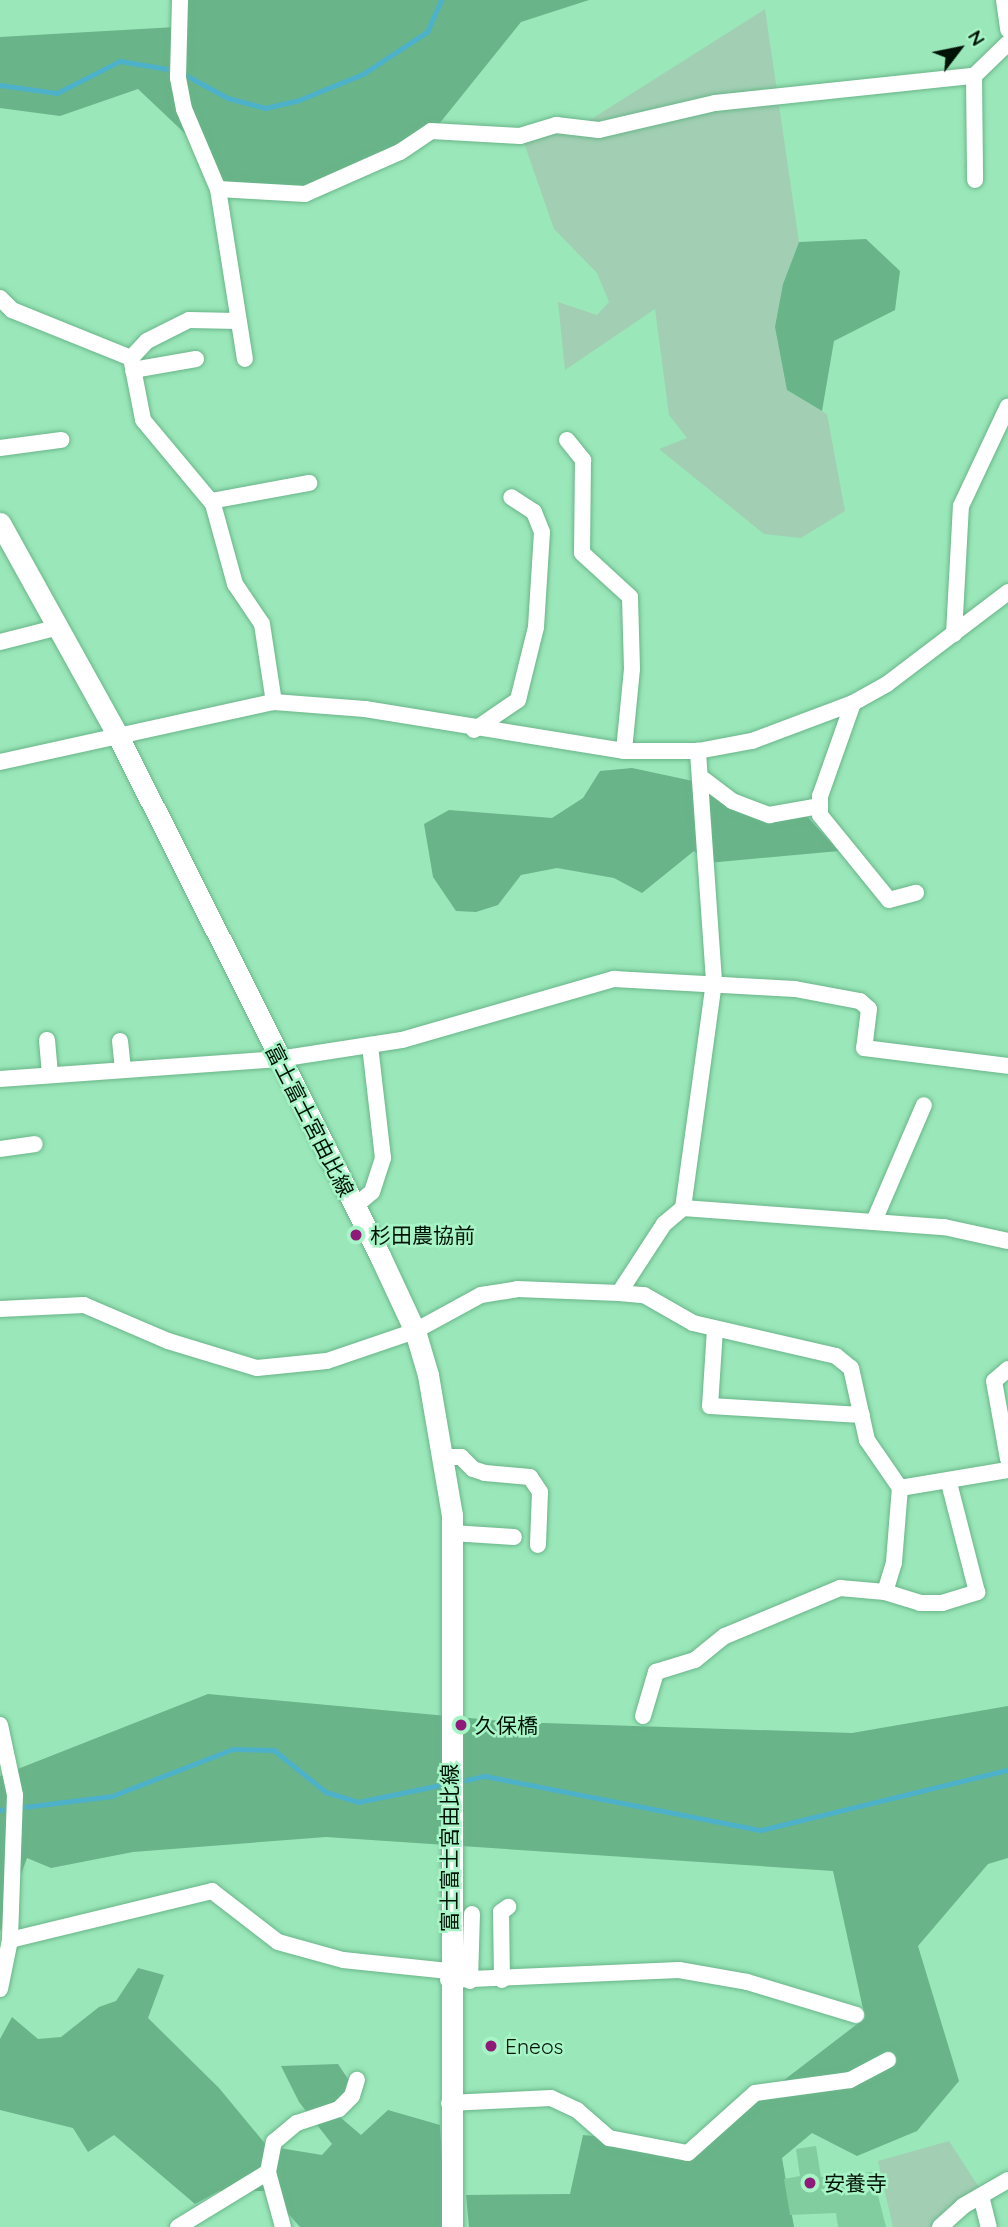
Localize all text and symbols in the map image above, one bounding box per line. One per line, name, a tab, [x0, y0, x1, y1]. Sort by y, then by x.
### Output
north arrow	[924, 14, 994, 84]
text: N	[963, 26, 991, 50]
street label: 富士富士宮由比線	[261, 1039, 359, 1201]
place label: 杉田農協前	[370, 1222, 475, 1248]
marker: 杉田農協前	[348, 1227, 364, 1243]
place label: 久保橋	[475, 1712, 538, 1738]
marker: 久保橋	[453, 1717, 469, 1733]
street label: 富士富士宮由比線	[436, 1764, 462, 1932]
place label: Eneos	[505, 2033, 563, 2059]
marker: Eneos	[483, 2038, 499, 2054]
place label: 安養寺	[824, 2170, 887, 2196]
marker: 安養寺	[802, 2175, 818, 2191]

